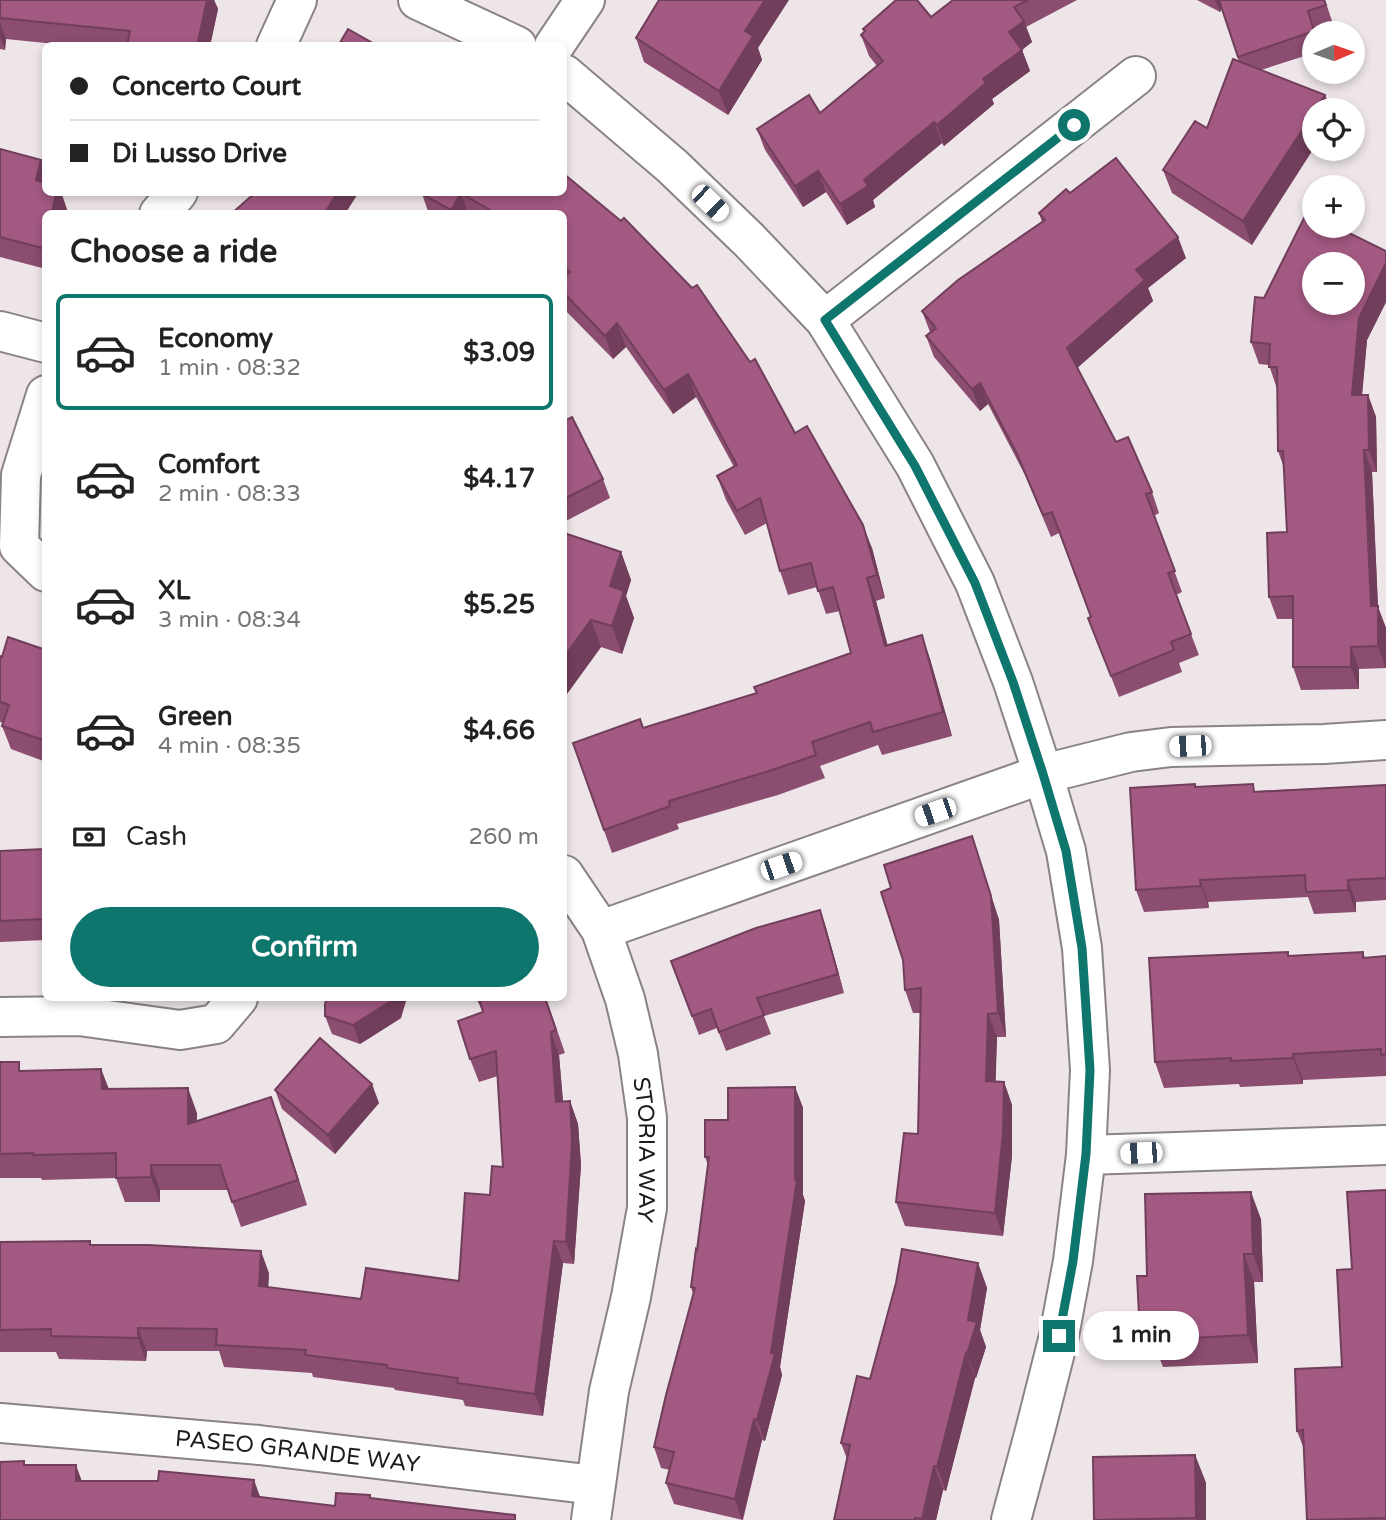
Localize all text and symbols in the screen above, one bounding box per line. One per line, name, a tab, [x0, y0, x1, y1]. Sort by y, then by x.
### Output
north arrow	[1302, 21, 1365, 84]
map controls	[1302, 21, 1365, 315]
text: Concerto Court	[112, 71, 301, 102]
button: locate	[1302, 98, 1365, 161]
route start	[1058, 109, 1090, 141]
text: Di Lusso Drive	[112, 138, 287, 169]
button: +	[1302, 175, 1365, 238]
car	[688, 181, 733, 225]
text: Choose a ride	[70, 233, 277, 271]
button: −	[1302, 252, 1365, 315]
icon: car	[74, 321, 137, 384]
text: Economy	[158, 323, 273, 354]
text: $3.09	[463, 337, 535, 368]
text: 1 min · 08:32	[158, 354, 301, 382]
icon: car	[74, 447, 137, 510]
text: Comfort	[158, 449, 260, 480]
text: $4.17	[463, 463, 535, 494]
text: 2 min · 08:33	[158, 480, 301, 508]
icon: car	[74, 573, 137, 636]
text: XL	[158, 575, 190, 606]
text: $5.25	[463, 589, 535, 620]
text: 3 min · 08:34	[158, 606, 301, 634]
icon: car	[74, 699, 137, 762]
text: Green	[158, 701, 233, 732]
text: $4.66	[463, 715, 535, 746]
text: 4 min · 08:35	[158, 732, 301, 760]
car	[1169, 735, 1212, 757]
car	[912, 795, 959, 829]
icon: cash	[70, 818, 108, 856]
text: Cash	[126, 821, 187, 852]
text: 260 m	[469, 823, 539, 851]
car	[758, 849, 805, 883]
button: Confirm	[70, 907, 539, 987]
street label: STORIA WAY	[626, 1075, 660, 1225]
car	[1120, 1142, 1163, 1164]
callout: 1 min	[1084, 1312, 1199, 1360]
route end	[1043, 1320, 1075, 1352]
text: 1 min	[1110, 1321, 1172, 1349]
street label: PASEO GRANDE WAY	[174, 1425, 422, 1479]

